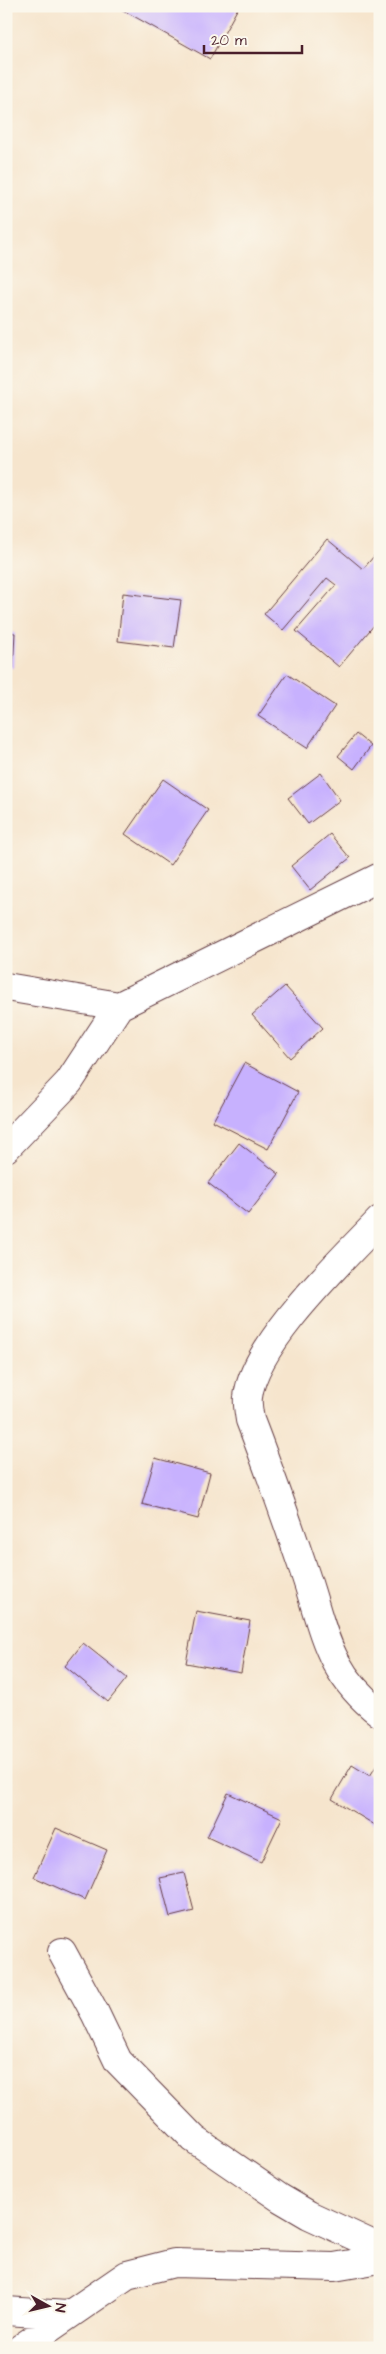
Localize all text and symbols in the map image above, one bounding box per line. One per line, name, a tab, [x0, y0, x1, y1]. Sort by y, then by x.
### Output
scale bar	[204, 22, 301, 54]
text: 20 m	[211, 30, 247, 51]
north arrow	[22, 2282, 72, 2332]
text: N	[49, 2302, 70, 2314]

